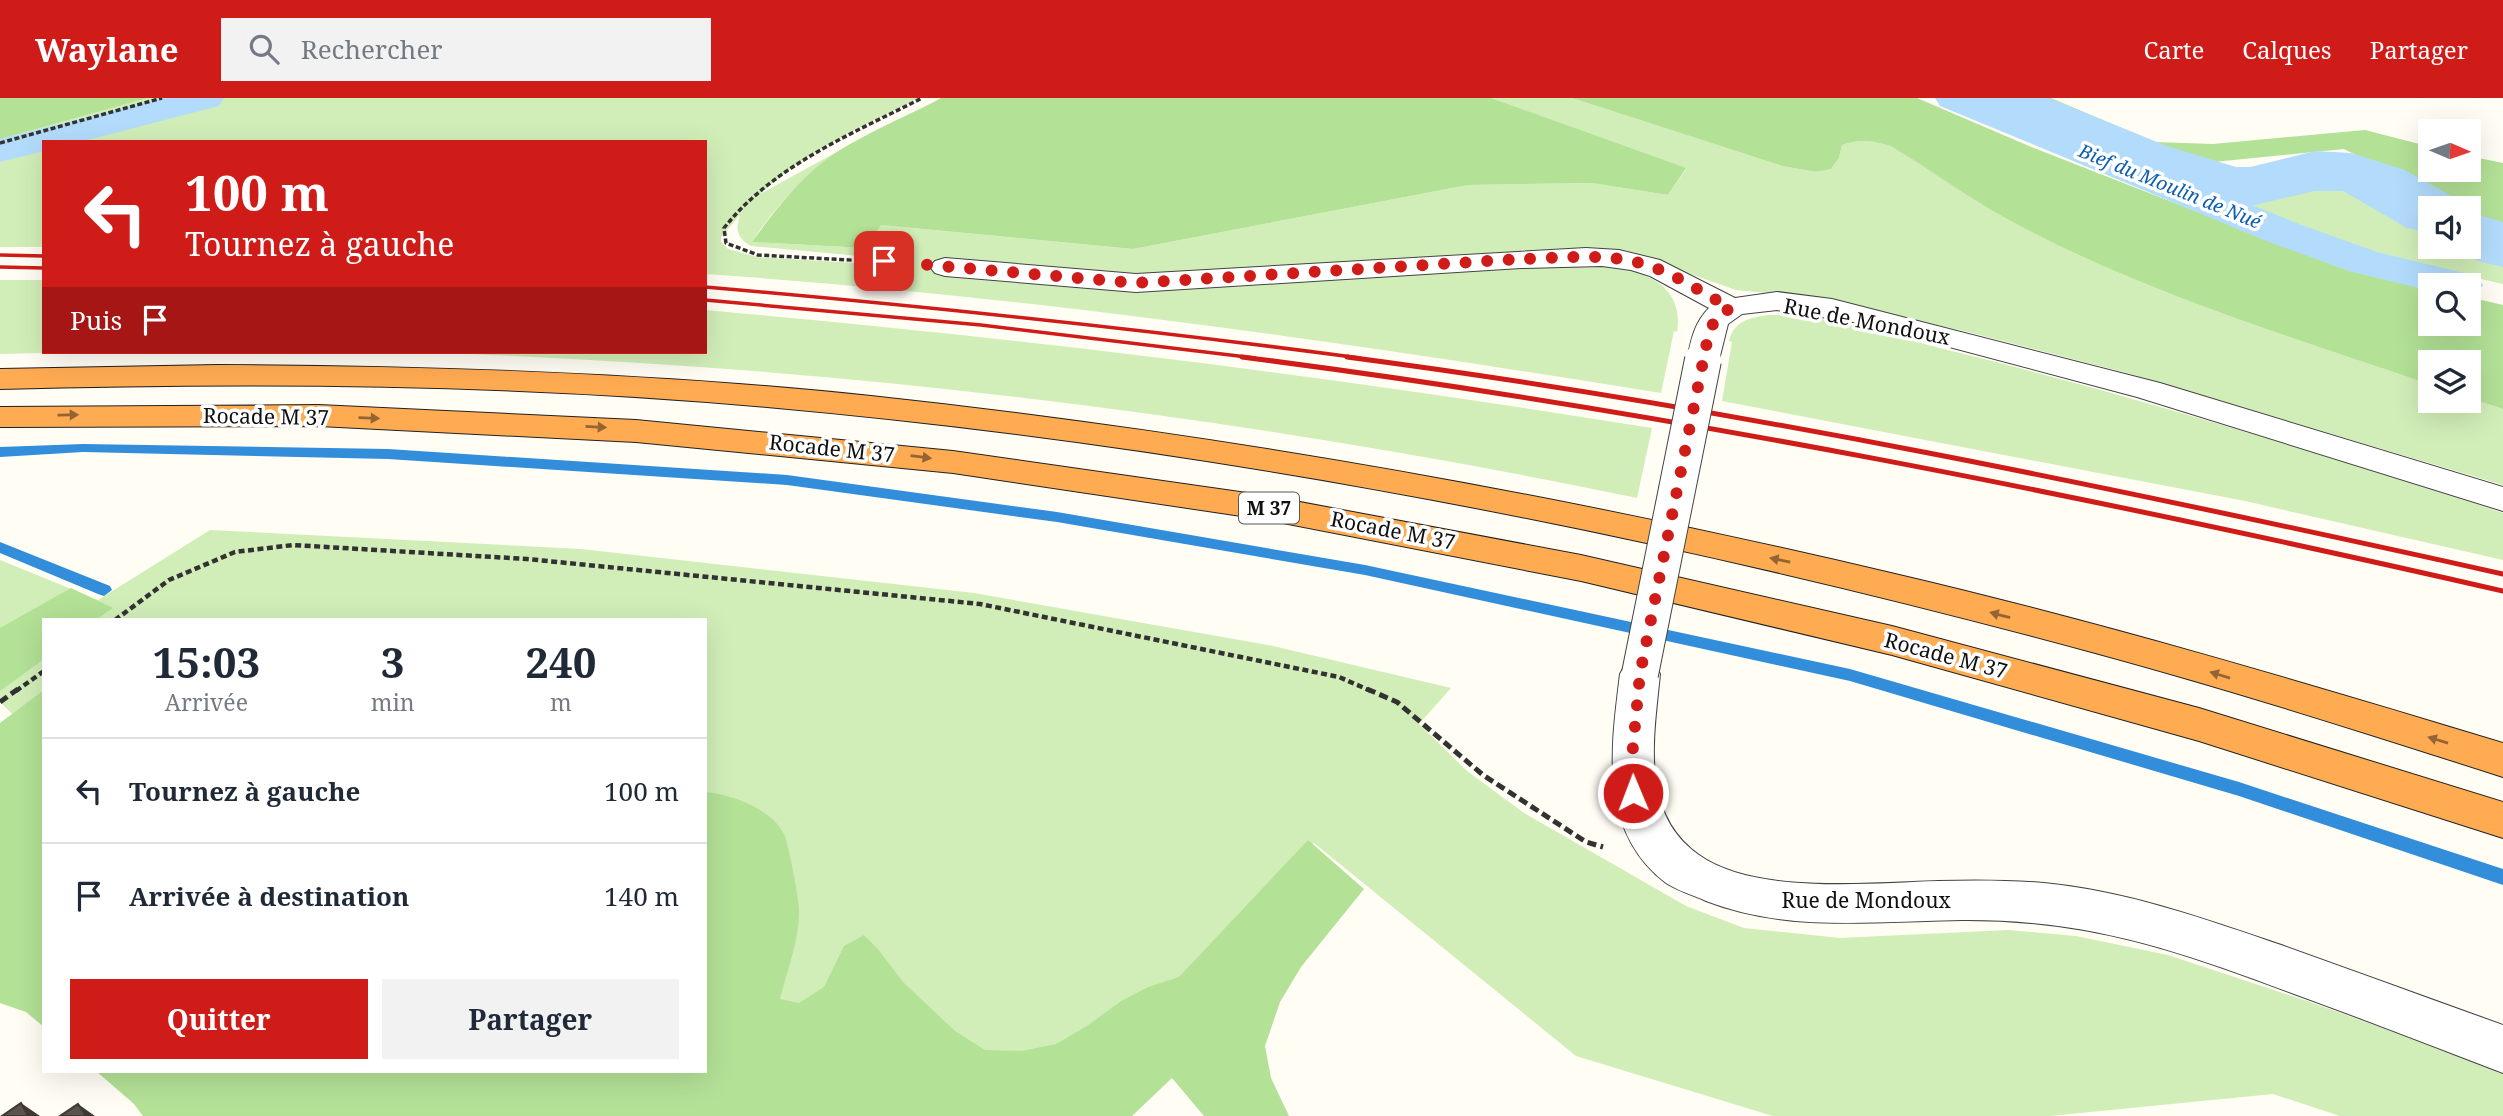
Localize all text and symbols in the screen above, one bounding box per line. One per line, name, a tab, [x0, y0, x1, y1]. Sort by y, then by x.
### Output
search box	[221, 18, 711, 81]
text: Waylane	[35, 27, 179, 72]
icon: search	[245, 30, 283, 68]
text: Rechercher	[301, 31, 443, 67]
text: Carte	[2144, 33, 2204, 66]
text: Calques	[2242, 33, 2332, 66]
text: Partager	[2370, 33, 2468, 66]
north arrow	[2418, 119, 2482, 182]
map controls	[2418, 119, 2481, 413]
water label: Bief du Moulin de Nué	[2074, 137, 2266, 235]
text: 100 m	[185, 159, 329, 225]
icon: left	[70, 168, 161, 259]
button: sound	[2418, 196, 2481, 259]
text: Tournez à gauche	[185, 222, 454, 265]
pin	[854, 231, 914, 291]
icon: arrive	[865, 242, 903, 280]
button: search	[2418, 273, 2481, 336]
street label: Rue de Mondoux	[1781, 291, 1954, 351]
icon: arrive	[136, 301, 174, 339]
text: Puis	[70, 302, 122, 338]
button: layers	[2418, 350, 2481, 413]
street label: Rocade M 37	[203, 401, 329, 431]
one-way arrow	[57, 409, 79, 421]
one-way arrow	[358, 412, 380, 424]
one-way arrow	[586, 422, 608, 433]
street label: Rocade M 37	[768, 427, 896, 469]
one-way arrow	[910, 452, 932, 463]
road number: M 37	[1239, 492, 1299, 524]
street label: Rocade M 37	[1328, 504, 1458, 556]
one-way arrow	[1769, 554, 1791, 565]
one-way arrow	[1989, 609, 2011, 620]
street label: Rocade M 37	[1881, 625, 2011, 685]
text: 15:03	[153, 633, 260, 690]
text: 3	[381, 633, 405, 690]
text: 240	[525, 633, 596, 690]
one-way arrow	[2209, 670, 2230, 680]
text: Arrivée	[165, 686, 248, 718]
text: min	[371, 686, 415, 718]
text: m	[550, 686, 572, 718]
one-way arrow	[2427, 734, 2448, 744]
position arrow	[1596, 756, 1670, 830]
icon: left	[70, 772, 108, 810]
text: Tournez à gauche	[129, 773, 360, 809]
text: 100 m	[604, 773, 679, 809]
icon: arrive	[70, 877, 108, 915]
text: Arrivée à destination	[129, 878, 409, 914]
text: 140 m	[604, 878, 679, 914]
street label: Rue de Mondoux	[1781, 886, 1951, 914]
button: Quitter	[70, 979, 368, 1059]
button: Partager	[382, 979, 679, 1059]

